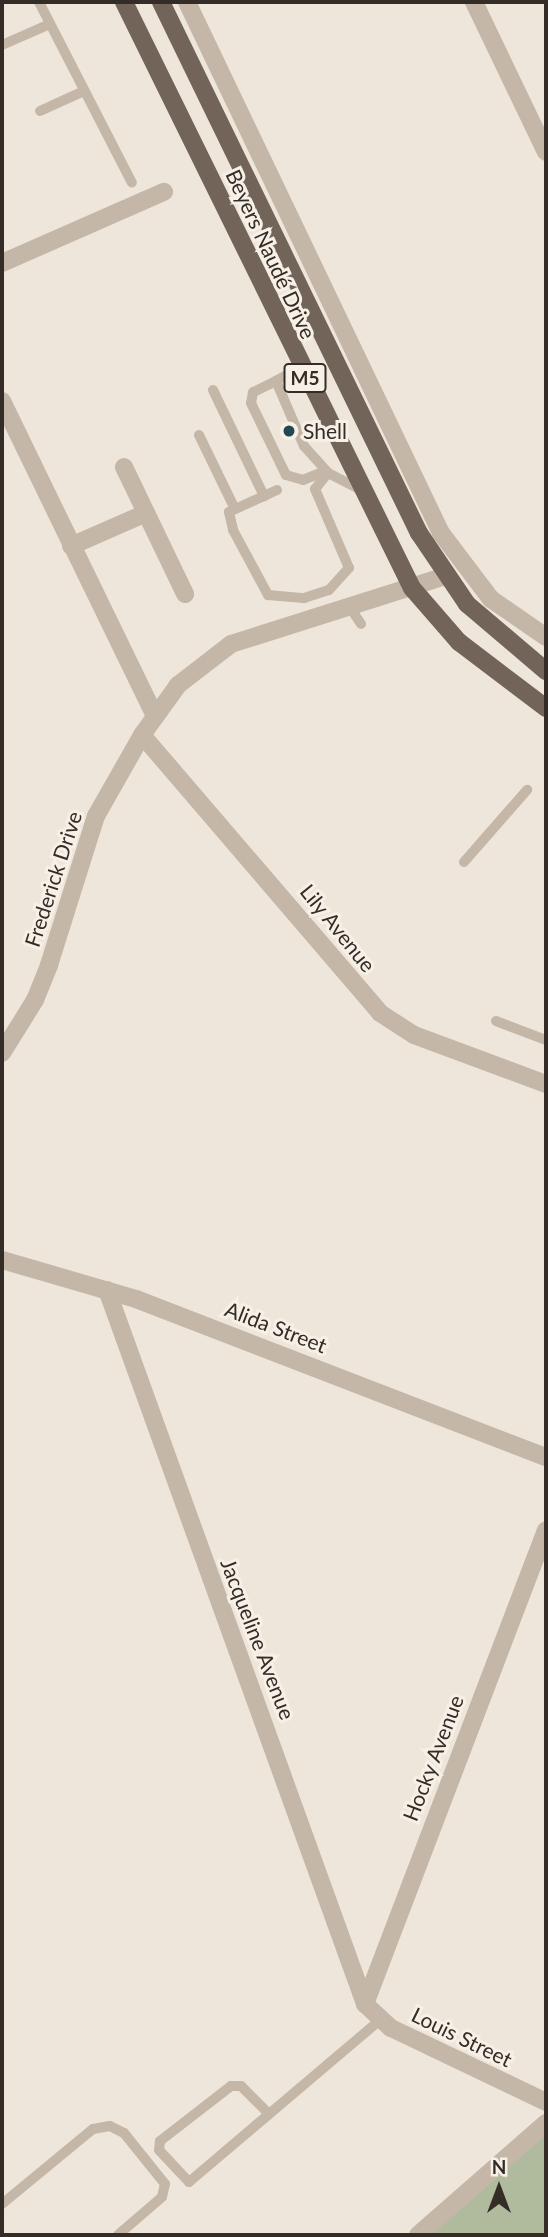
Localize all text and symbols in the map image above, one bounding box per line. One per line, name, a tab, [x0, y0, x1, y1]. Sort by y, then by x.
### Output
street label: Beyers Naudé Drive	[221, 165, 321, 343]
road number: M5	[282, 362, 328, 394]
place label: Shell	[303, 418, 347, 444]
marker: Shell	[281, 423, 297, 439]
street label: Frederick Drive	[19, 808, 87, 950]
street label: Lily Avenue	[295, 879, 381, 977]
street label: Alida Street	[222, 1296, 330, 1358]
street label: Jacqueline Avenue	[216, 1555, 300, 1723]
street label: Hocky Avenue	[397, 1691, 469, 1825]
street label: Louis Street	[408, 2002, 516, 2072]
north arrow	[464, 2153, 534, 2223]
text: N	[492, 2155, 506, 2178]

